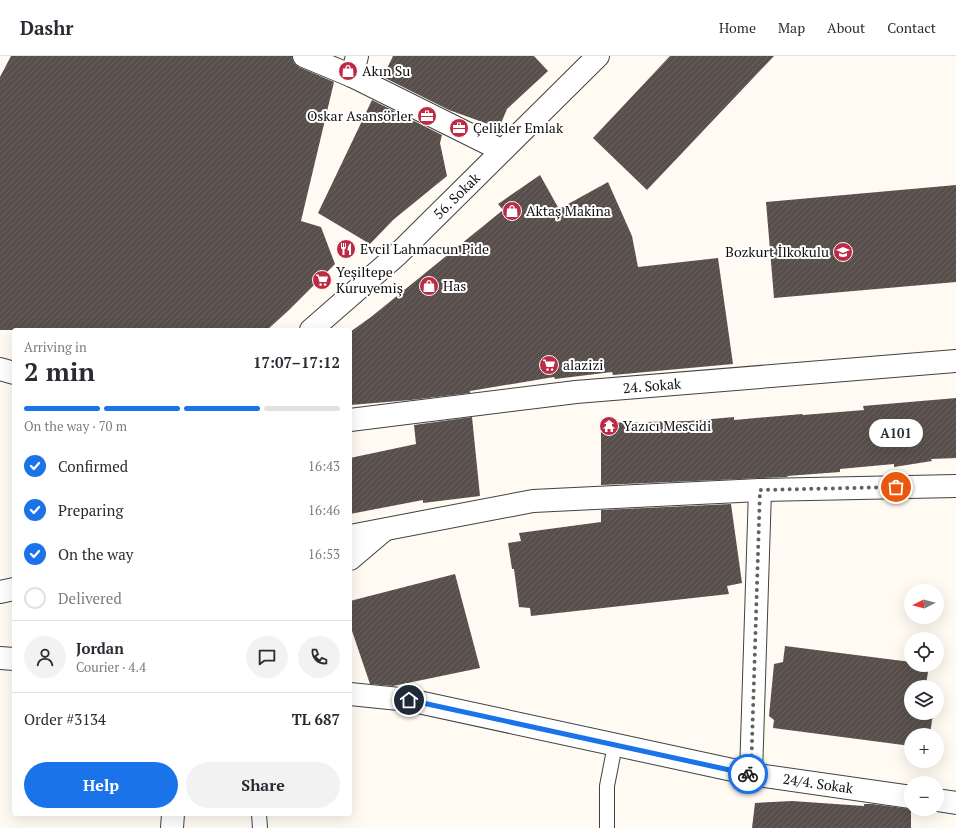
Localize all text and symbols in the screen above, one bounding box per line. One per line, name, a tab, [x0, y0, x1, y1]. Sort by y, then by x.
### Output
text: Dashr	[20, 15, 74, 40]
text: Home	[719, 18, 756, 37]
text: Map	[778, 18, 805, 37]
text: About	[827, 18, 865, 37]
text: Contact	[887, 18, 936, 37]
shop icon: Akın Su	[337, 60, 359, 82]
place label: Akın Su	[362, 61, 410, 80]
office icon: Oskar Asansörler	[416, 105, 438, 127]
place label: Oskar Asansörler	[307, 106, 414, 125]
office icon: Çelikler Emlak	[448, 117, 470, 139]
place label: Çelikler Emlak	[473, 118, 564, 137]
street label: 56. Sokak	[429, 168, 484, 223]
shop icon: Aktaş Makina	[501, 200, 523, 222]
place label: Aktaş Makina	[526, 201, 611, 220]
restaurant icon: Evcil Lahmacun Pide	[335, 238, 357, 260]
place label: Evcil Lahmacun Pide	[360, 239, 489, 258]
school or university icon: Bozkurt İlkokulu	[832, 241, 854, 263]
place label: Bozkurt İlkokulu	[725, 242, 829, 261]
place label: Yeşiltepe Kuruyemiş	[336, 262, 403, 297]
supermarket icon: Yeşiltepe Kuruyemiş	[311, 269, 333, 291]
shop icon: Has	[418, 275, 440, 297]
place label: Has	[443, 276, 466, 295]
text: Arriving in	[24, 338, 87, 356]
text: 17:07–17:12	[253, 352, 340, 372]
text: 2 min	[24, 354, 95, 388]
supermarket icon: alazizi	[538, 354, 560, 376]
place label: alazizi	[563, 355, 603, 374]
street label: 24. Sokak	[622, 373, 683, 397]
temple icon: Yazıcı Mescidi	[598, 415, 620, 437]
place label: Yazıcı Mescidi	[623, 416, 711, 435]
text: On the way · 70 m	[24, 417, 127, 435]
callout: A101	[869, 419, 923, 447]
text: A101	[880, 424, 912, 442]
icon: check	[24, 455, 46, 477]
text: Confirmed	[58, 456, 128, 476]
text: 16:43	[308, 457, 340, 475]
pin	[879, 470, 913, 504]
icon: bag	[885, 476, 907, 498]
icon: check	[24, 499, 46, 521]
text: Preparing	[58, 500, 123, 520]
text: 16:46	[308, 501, 340, 519]
icon: check	[24, 543, 46, 565]
text: On the way	[58, 544, 133, 564]
text: 16:53	[308, 545, 340, 563]
north arrow	[904, 584, 944, 624]
map controls	[904, 584, 944, 816]
text: Delivered	[58, 588, 122, 608]
button: locate	[904, 632, 944, 672]
button: person	[24, 636, 66, 678]
button: chat	[246, 636, 288, 678]
button: phone	[298, 636, 340, 678]
text: Jordan	[76, 638, 124, 658]
text: Courier · 4.4	[76, 658, 146, 676]
button: layers	[904, 680, 944, 720]
pin	[392, 683, 426, 717]
icon: home	[398, 689, 420, 711]
text: Order #3134	[24, 709, 106, 729]
text: TL 687	[292, 709, 340, 729]
button: +	[904, 728, 944, 768]
courier	[728, 754, 768, 794]
button: Help	[24, 762, 178, 808]
button: Share	[186, 762, 340, 808]
icon: bike	[737, 763, 759, 785]
street label: 24/4. Sokak	[782, 769, 855, 798]
button: −	[904, 776, 944, 816]

